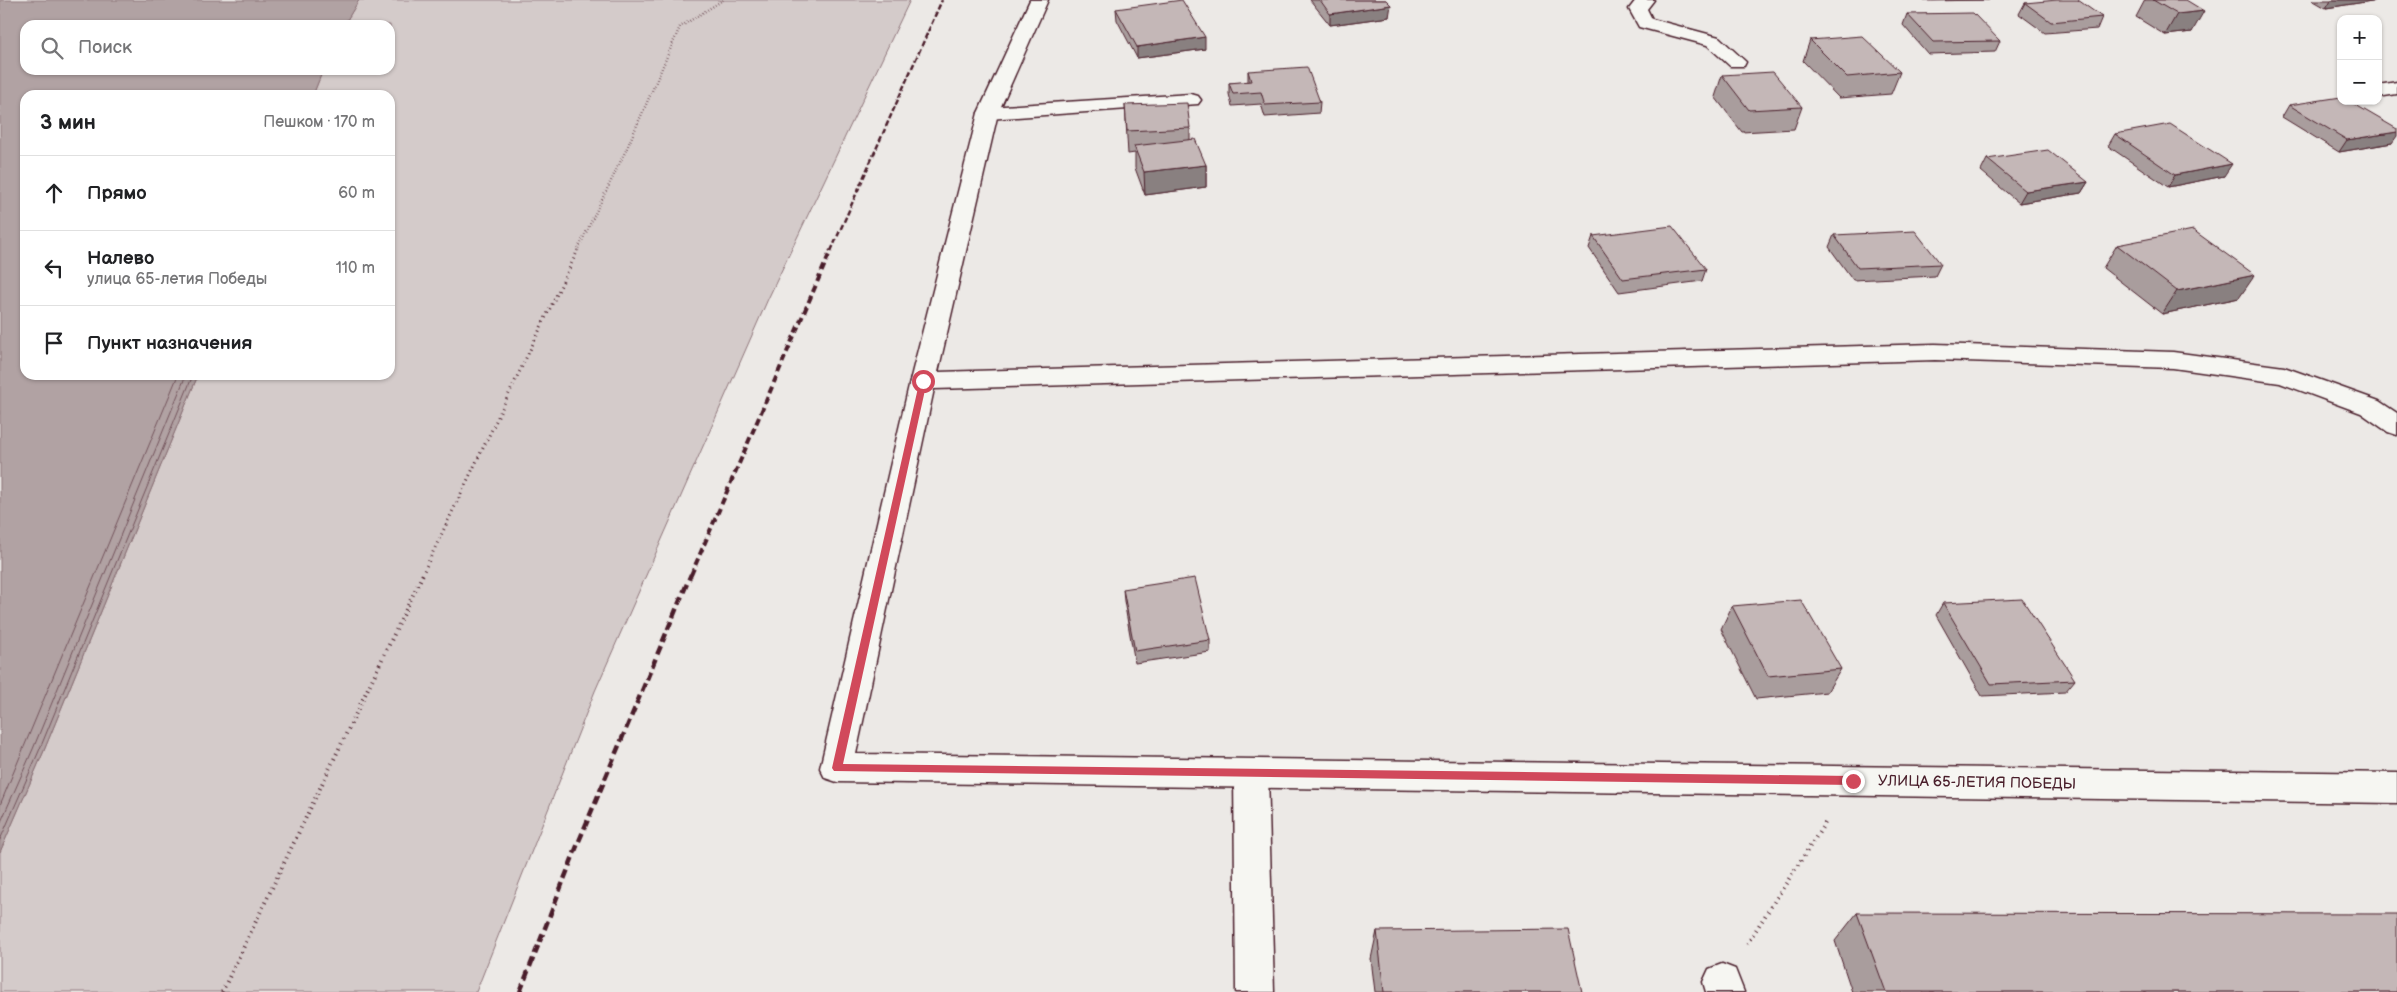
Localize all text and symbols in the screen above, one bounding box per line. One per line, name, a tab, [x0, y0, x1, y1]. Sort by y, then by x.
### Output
map controls	[2337, 15, 2382, 105]
button: +	[2337, 15, 2382, 60]
search box	[20, 20, 395, 75]
icon: search	[38, 34, 66, 62]
text: Поиск	[78, 36, 132, 59]
button: −	[2337, 60, 2382, 105]
text: 3 мин	[40, 110, 96, 135]
text: Пешком · 170 m	[263, 113, 375, 132]
icon: ahead	[40, 179, 68, 207]
text: Прямо	[87, 182, 147, 205]
text: 60 m	[338, 184, 375, 203]
text: Налево	[87, 247, 154, 270]
icon: left	[40, 254, 68, 282]
text: 110 m	[336, 259, 375, 278]
text: улица 65-летия Победы	[87, 270, 267, 289]
icon: arrive	[40, 329, 68, 357]
text: Пункт назначения	[87, 332, 252, 355]
route start	[912, 370, 935, 393]
route end	[1842, 770, 1865, 793]
street label: УЛИЦА 65-ЛЕТИЯ ПОБЕДЫ	[1878, 771, 2076, 794]

